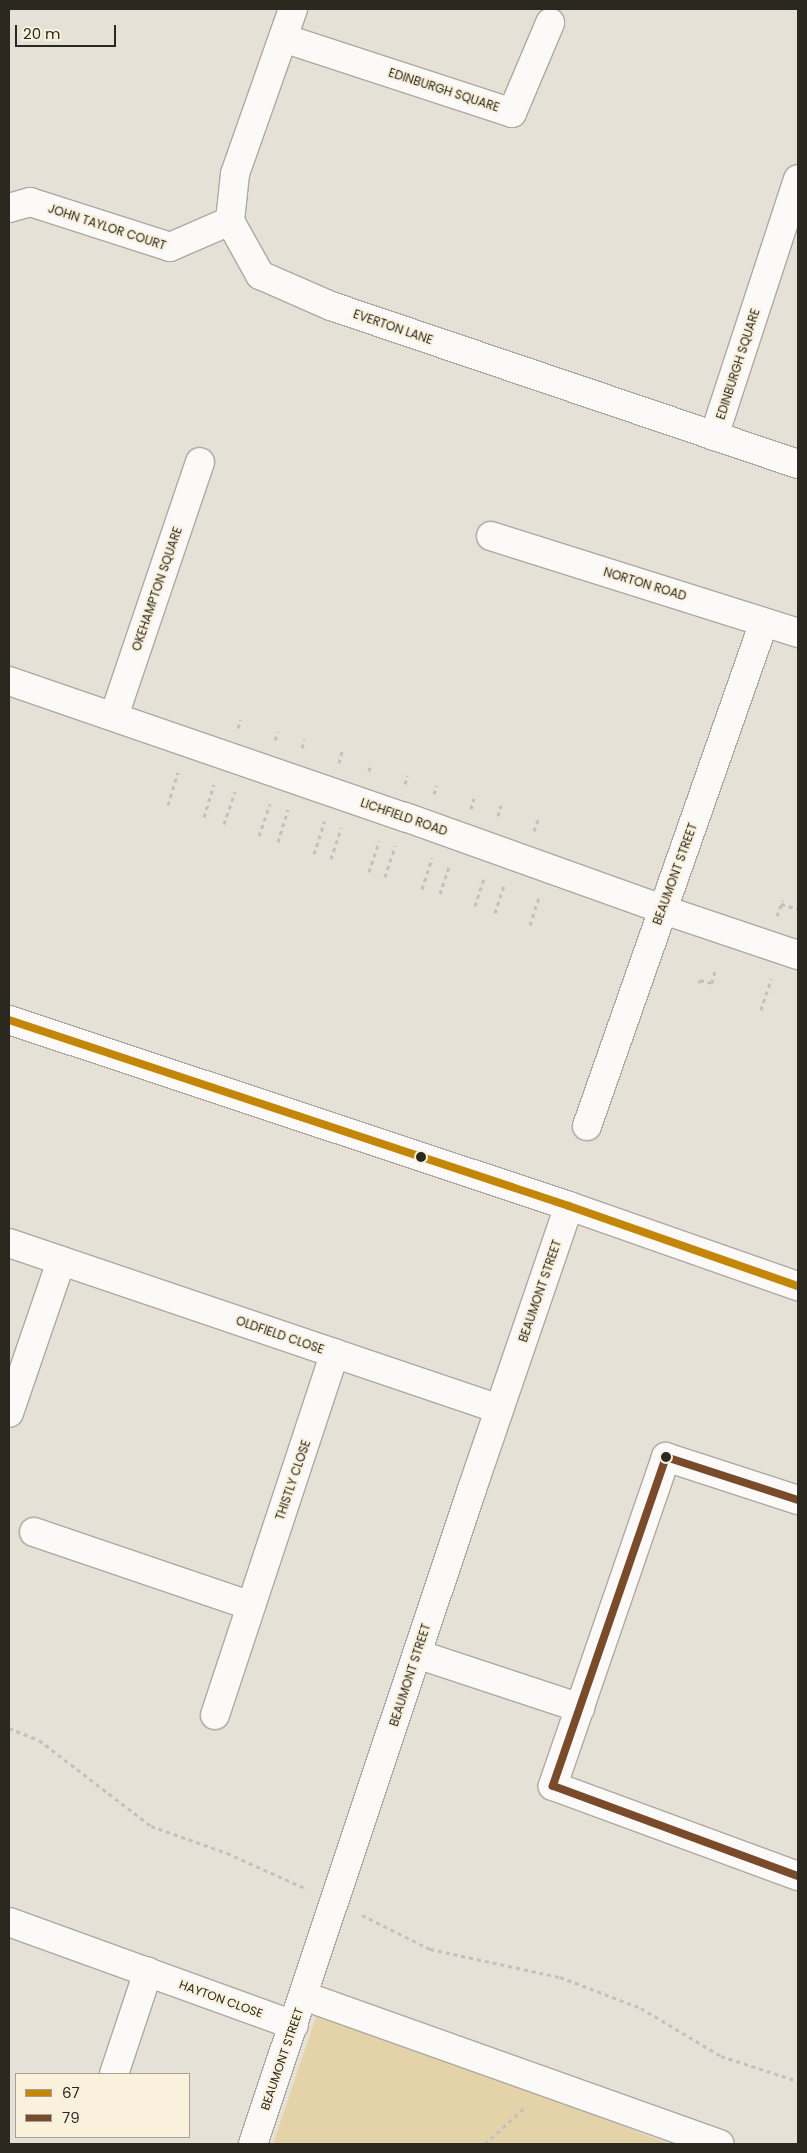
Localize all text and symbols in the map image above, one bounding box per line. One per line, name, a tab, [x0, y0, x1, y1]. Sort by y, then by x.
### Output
scale bar	[18, 15, 119, 47]
text: 20 m	[23, 23, 61, 44]
street label: EDINBURGH SQUARE	[387, 65, 501, 115]
street label: JOHN TAYLOR COURT	[46, 201, 168, 253]
street label: EVERTON LANE	[351, 307, 435, 347]
street label: EDINBURGH SQUARE	[713, 307, 763, 421]
street label: OKEHAMPTON SQUARE	[129, 525, 185, 653]
street label: NORTON ROAD	[602, 565, 688, 603]
street label: LICHFIELD ROAD	[359, 795, 449, 839]
street label: BEAUMONT STREET	[650, 821, 700, 927]
unlabelled marker	[416, 1152, 426, 1162]
street label: BEAUMONT STREET	[516, 1238, 564, 1344]
street label: OLDFIELD CLOSE	[234, 1313, 326, 1357]
street label: THISTLY CLOSE	[273, 1438, 313, 1522]
unlabelled marker	[661, 1452, 671, 1462]
street label: BEAUMONT STREET	[387, 1622, 433, 1728]
street label: HAYTON CLOSE	[177, 1977, 265, 2021]
street label: BEAUMONT STREET	[258, 2006, 306, 2112]
legend	[15, 2073, 190, 2138]
text: 67	[62, 2082, 80, 2103]
text: 79	[62, 2107, 80, 2128]

